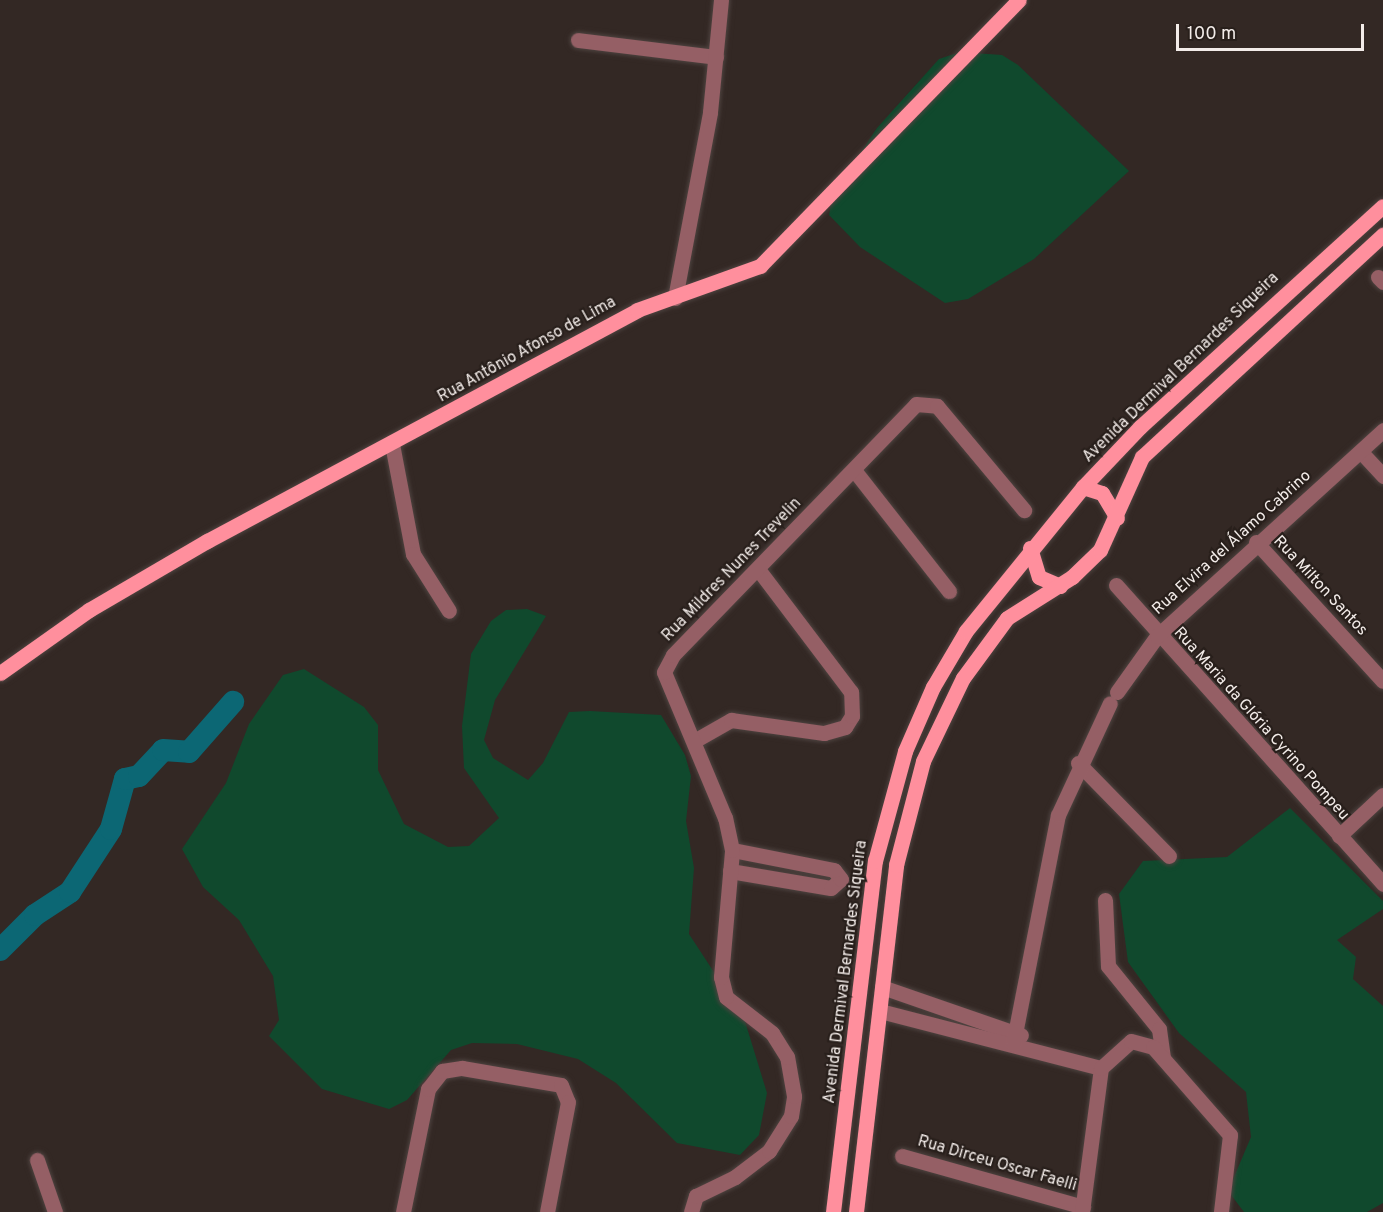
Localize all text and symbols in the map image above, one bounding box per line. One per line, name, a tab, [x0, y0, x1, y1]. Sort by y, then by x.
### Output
scale bar	[1179, 12, 1366, 50]
text: 100 m	[1187, 23, 1236, 46]
street label: Avenida Dermival Bernardes Siqueira	[1079, 269, 1283, 467]
street label: Rua Antônio Afonso de Lima	[434, 293, 620, 407]
street label: Rua Elvira del Álamo Cabrino	[1148, 466, 1316, 620]
street label: Rua Mildres Nunes Trevelin	[658, 494, 806, 646]
street label: Rua Milton Santos	[1269, 532, 1371, 640]
street label: Rua Maria da Glória Cyrino Pompeu	[1169, 623, 1353, 825]
street label: Avenida Dermival Bernardes Siqueira	[820, 839, 872, 1105]
street label: Rua Dirceu Oscar Faelli	[915, 1132, 1079, 1196]

